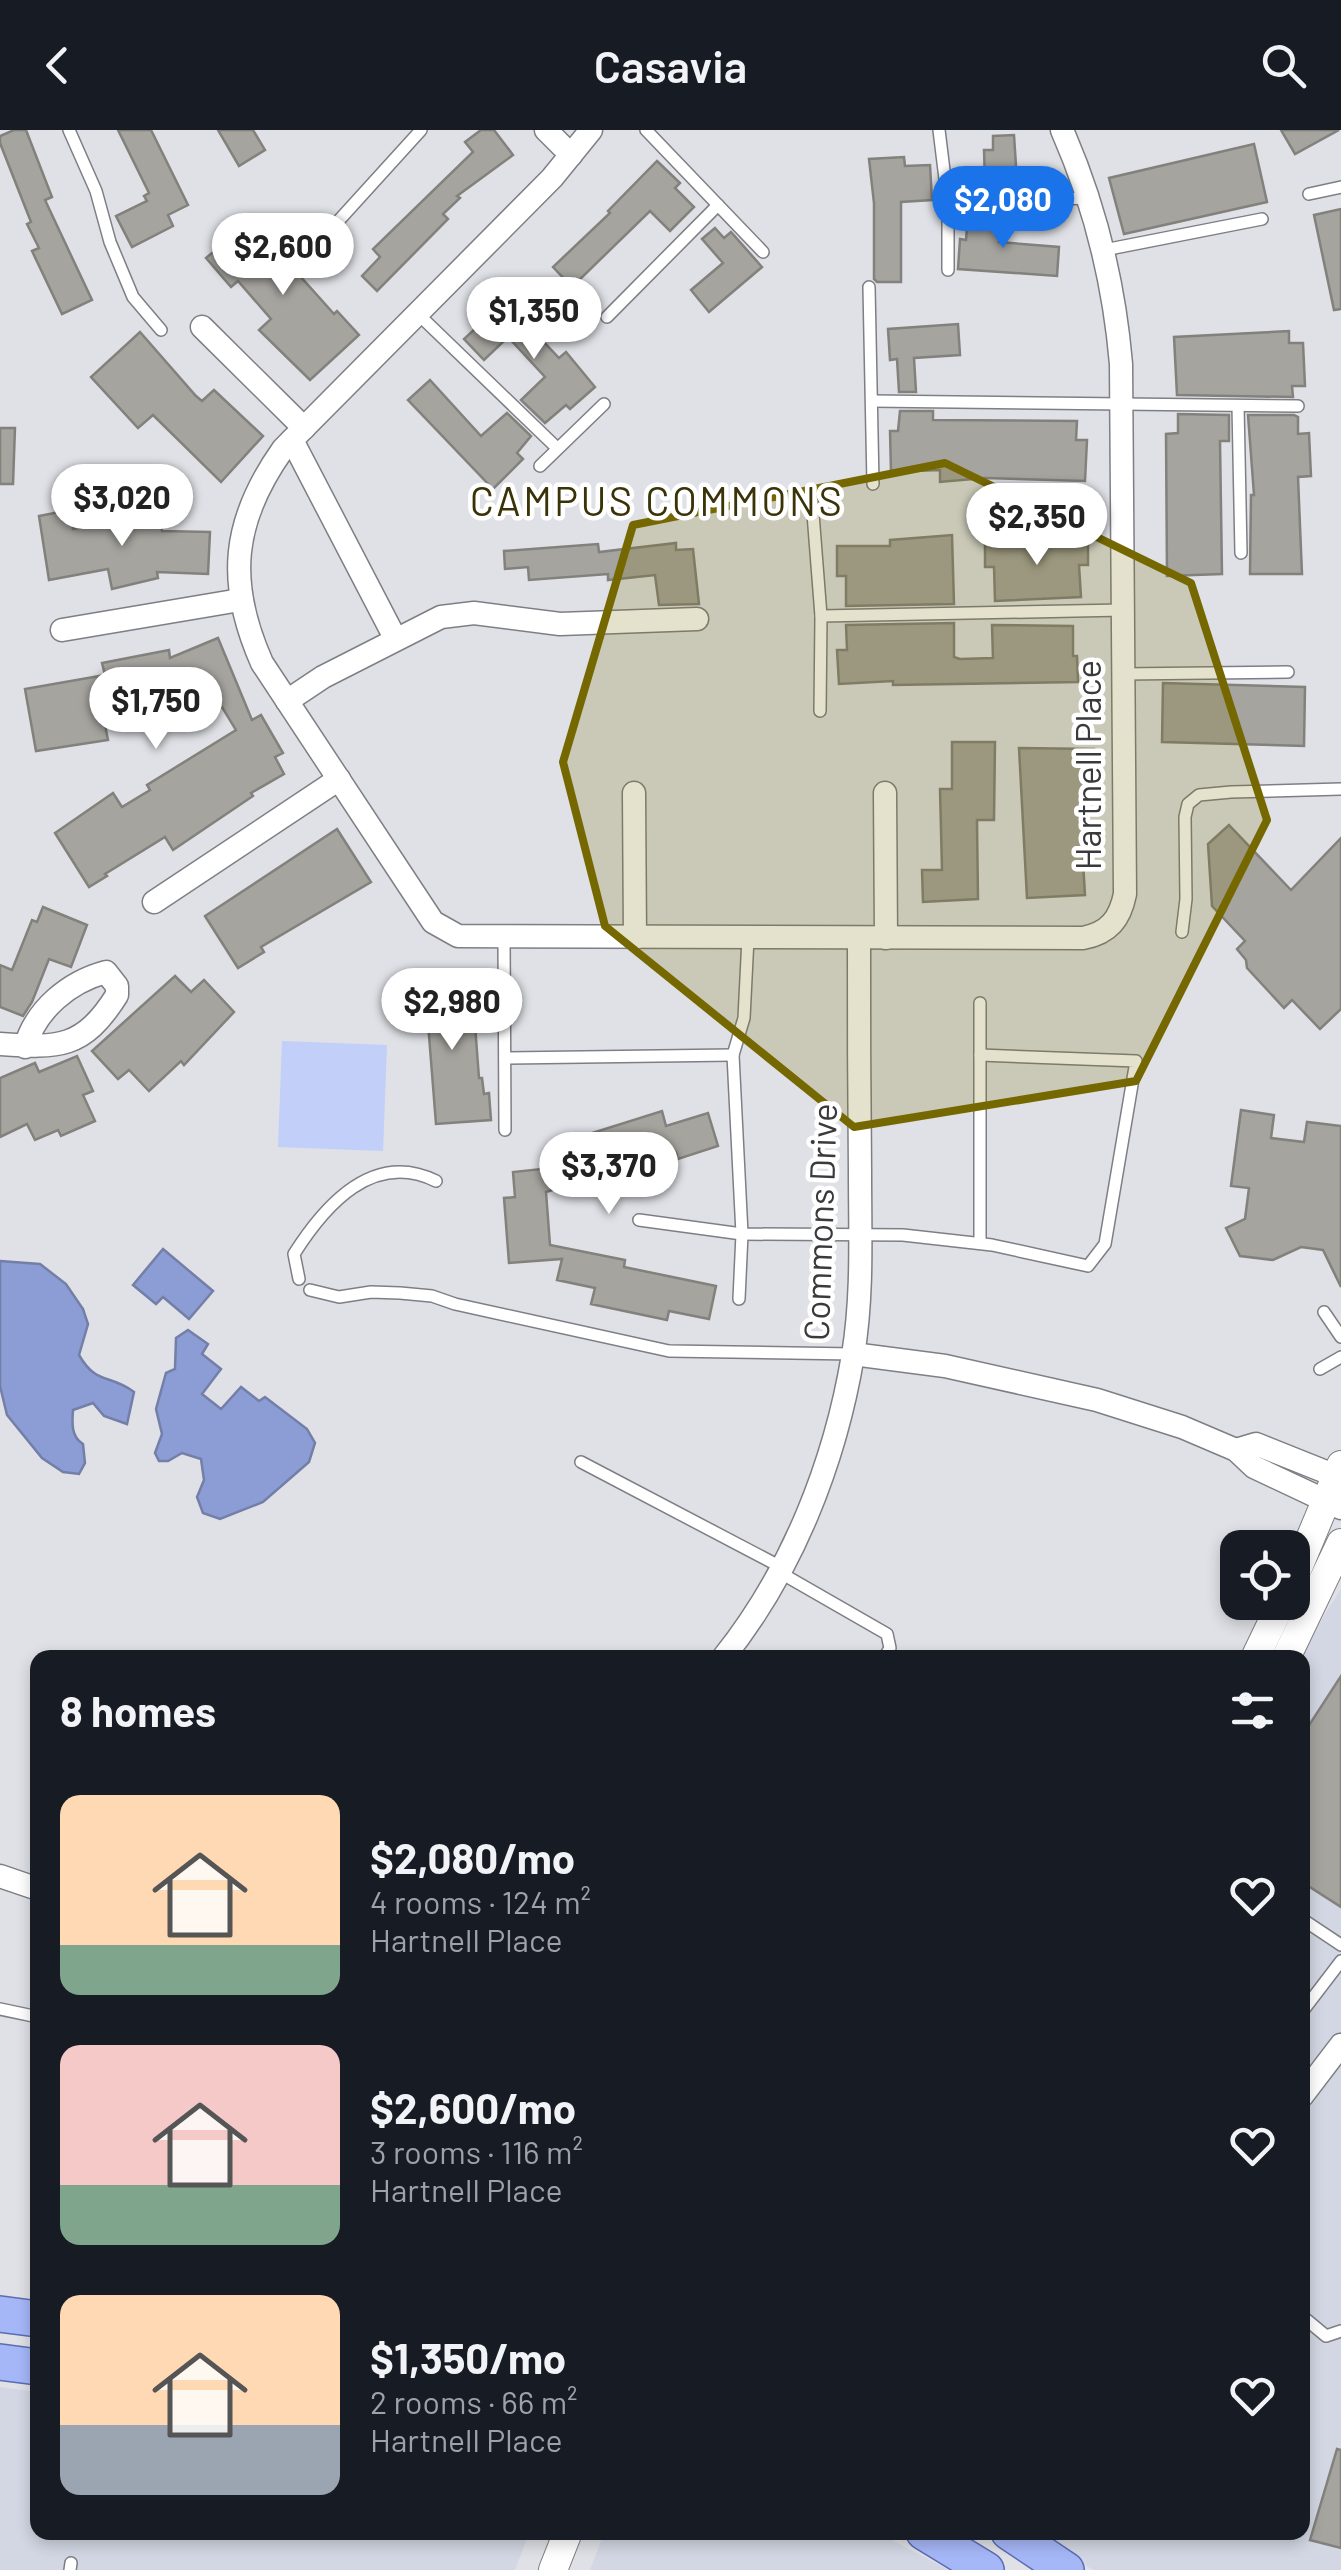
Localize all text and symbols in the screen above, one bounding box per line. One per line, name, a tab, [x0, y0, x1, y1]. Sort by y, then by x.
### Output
icon: back	[30, 38, 85, 93]
text: Casavia	[594, 38, 747, 92]
icon: search	[1256, 38, 1311, 93]
pin: $2,080	[922, 166, 1084, 251]
text: $2,080	[954, 179, 1052, 217]
pin: $2,600	[202, 213, 364, 298]
text: $2,600	[234, 226, 332, 264]
pin: $1,350	[453, 277, 615, 362]
text: $1,350	[489, 290, 579, 328]
pin: $3,020	[41, 464, 203, 549]
district label: CAMPUS COMMONS	[470, 476, 844, 524]
text: $3,020	[73, 477, 171, 515]
pin: $2,350	[956, 483, 1118, 568]
text: $2,350	[988, 496, 1086, 534]
street label: Hartnell Place	[1066, 660, 1108, 870]
pin: $1,750	[75, 667, 237, 752]
text: $1,750	[111, 680, 201, 718]
pin: $2,980	[371, 968, 533, 1053]
text: $2,980	[403, 981, 501, 1019]
street label: Commons Drive	[794, 1102, 844, 1341]
pin: $3,370	[528, 1132, 690, 1217]
text: $3,370	[561, 1145, 657, 1183]
map controls	[1220, 1530, 1310, 1620]
button: locate	[1220, 1530, 1310, 1620]
icon: filters	[1225, 1683, 1280, 1738]
text: 8 homes	[60, 1685, 216, 1735]
text: $2,080/mo	[370, 1832, 575, 1882]
icon: home	[140, 1835, 260, 1955]
icon: heart	[1225, 1868, 1280, 1923]
text: 4 rooms · 124 m²	[370, 1882, 591, 1920]
text: Hartnell Place	[370, 1920, 562, 1958]
text: $2,600/mo	[370, 2082, 576, 2132]
icon: home	[140, 2085, 260, 2205]
icon: heart	[1225, 2118, 1280, 2173]
text: 3 rooms · 116 m²	[370, 2132, 583, 2170]
text: Hartnell Place	[370, 2170, 562, 2208]
text: $1,350/mo	[370, 2332, 566, 2382]
icon: home	[140, 2335, 260, 2455]
icon: heart	[1225, 2368, 1280, 2423]
text: 2 rooms · 66 m²	[370, 2382, 578, 2420]
text: Hartnell Place	[370, 2420, 562, 2458]

